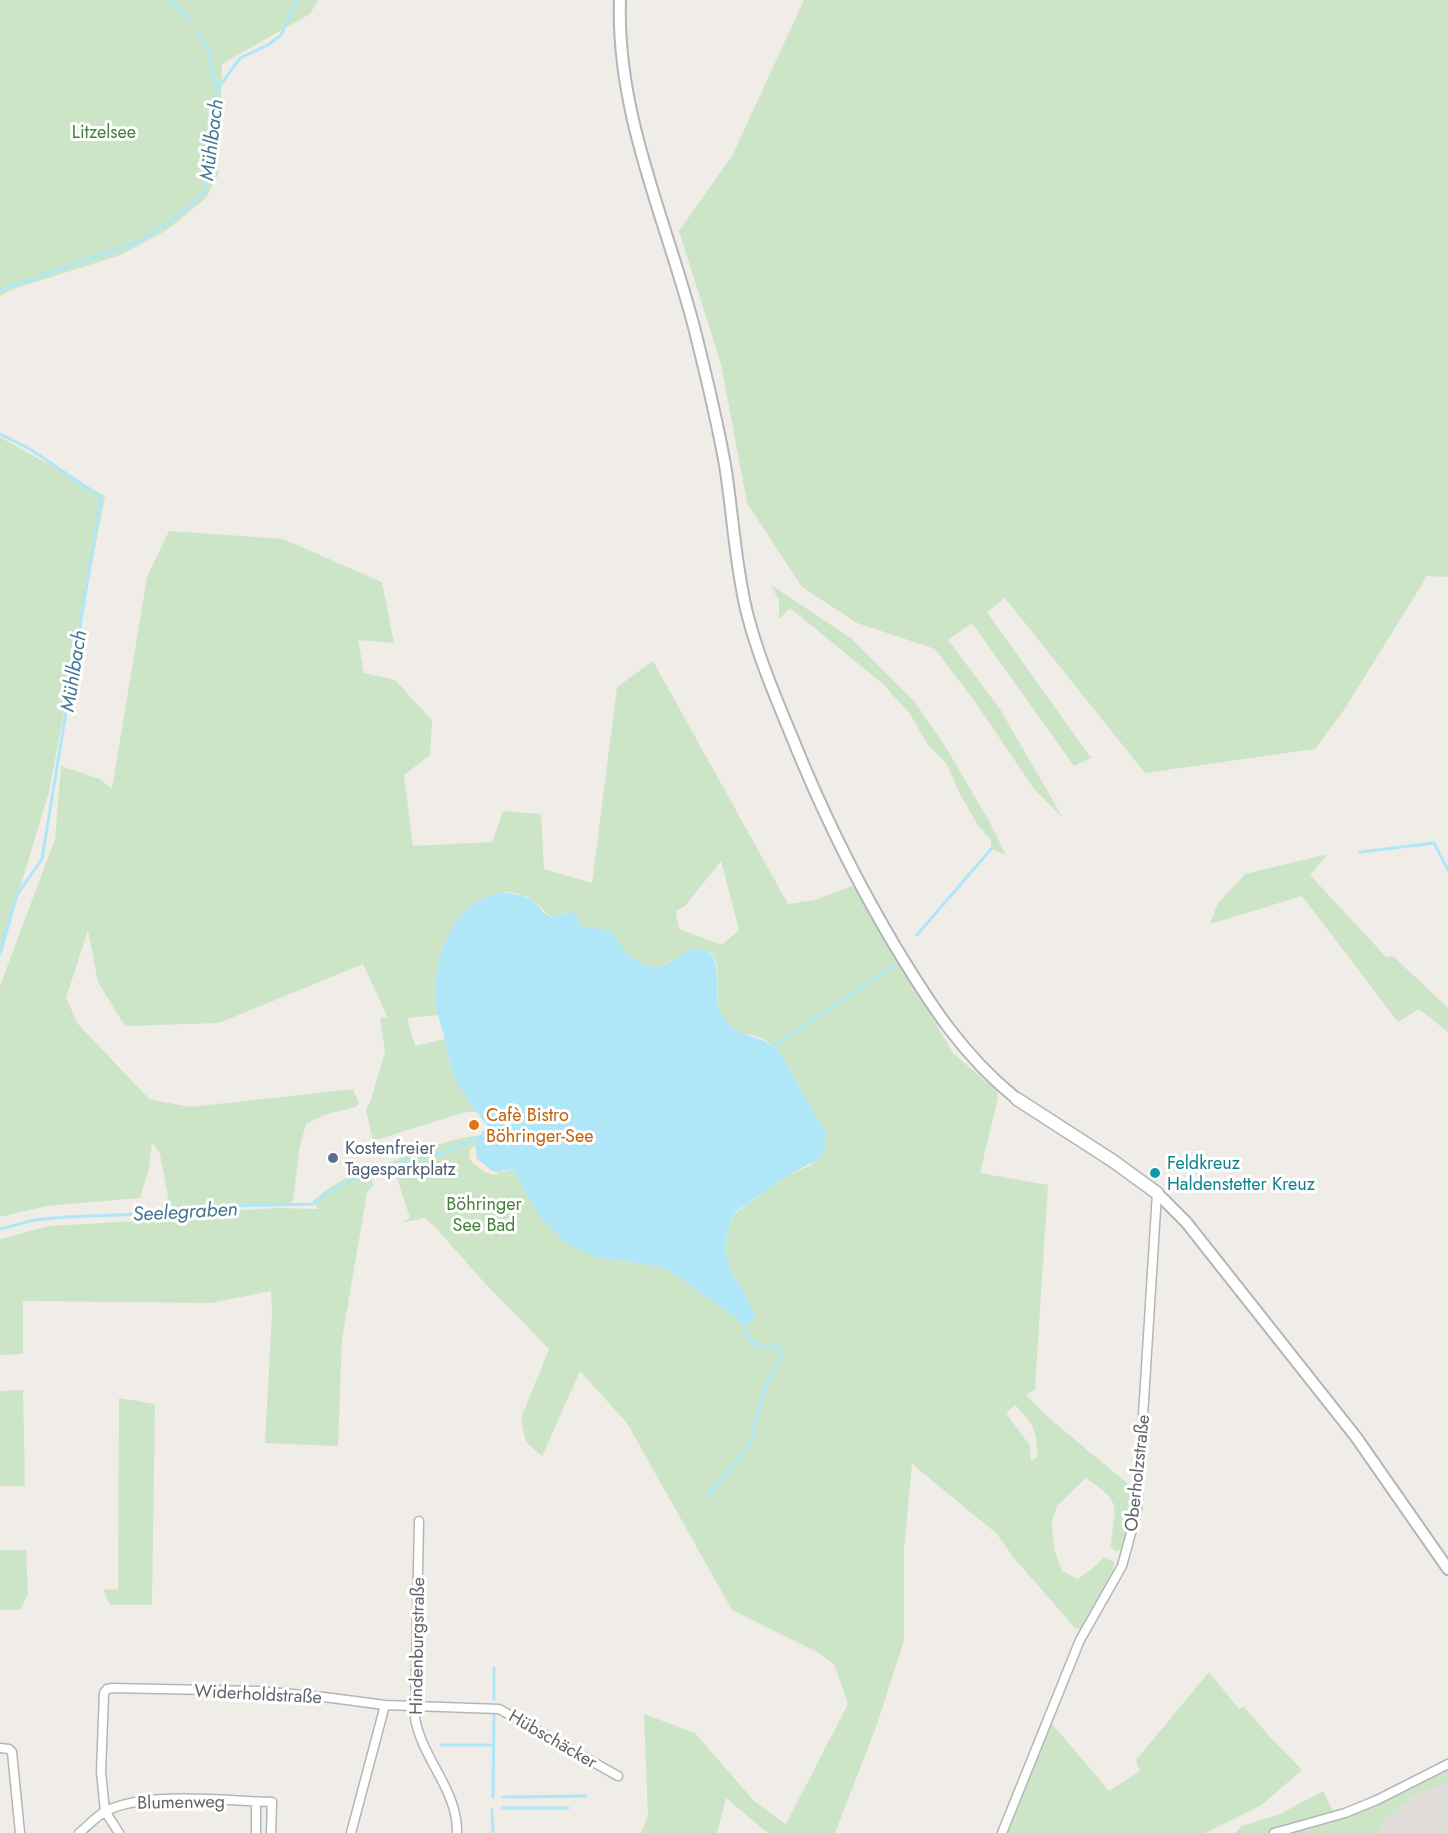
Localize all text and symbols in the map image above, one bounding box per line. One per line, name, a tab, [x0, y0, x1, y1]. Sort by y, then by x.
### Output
water label: Mühlbach	[192, 98, 231, 183]
park label: Litzelsee	[72, 119, 136, 145]
water label: Mühlbach	[53, 628, 94, 714]
place label: Cafè Bistro Böhringer-See	[486, 1102, 594, 1149]
marker: Cafè Bistro Böhringer-See	[467, 1118, 481, 1132]
place label: Kostenfreier Tagesparkplatz	[345, 1135, 456, 1182]
place label: Feldkreuz Haldenstetter Kreuz	[1167, 1150, 1316, 1197]
marker: Kostenfreier Tagesparkplatz	[326, 1151, 340, 1165]
marker: Feldkreuz Haldenstetter Kreuz	[1148, 1166, 1162, 1180]
park label: Böhringer See Bad	[446, 1191, 522, 1238]
water label: Seelegraben	[132, 1194, 238, 1229]
street label: Oberholzstraße	[1118, 1413, 1156, 1533]
street label: Hindenburgstraße	[403, 1577, 431, 1715]
street label: Widerholdstraße	[194, 1678, 322, 1710]
street label: Hübschäcker	[504, 1703, 603, 1775]
street label: Blumenweg	[137, 1788, 225, 1816]

